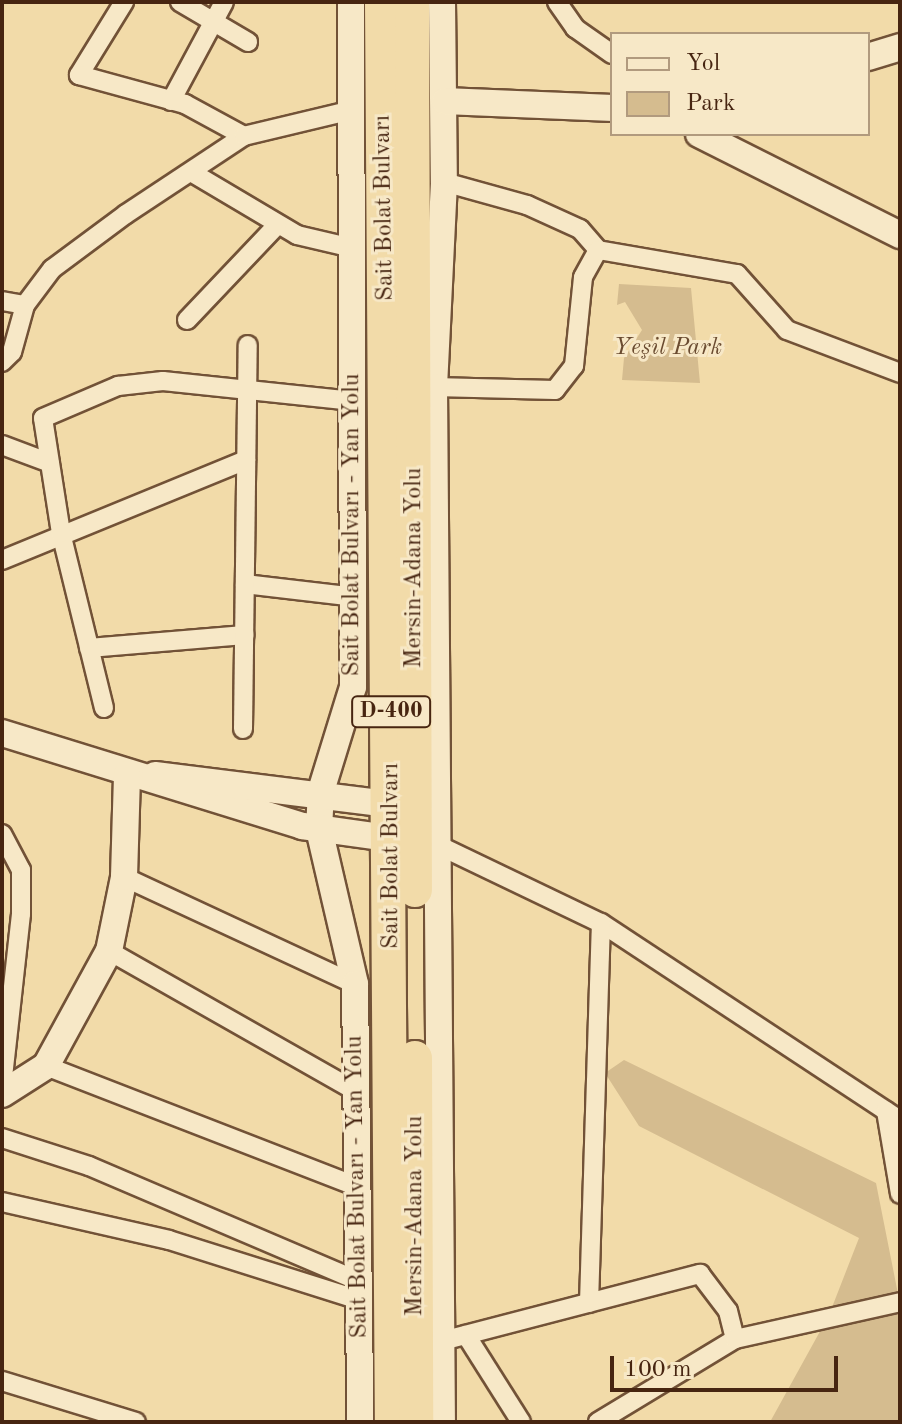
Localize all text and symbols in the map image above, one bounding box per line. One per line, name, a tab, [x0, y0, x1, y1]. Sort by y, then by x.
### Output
legend	[610, 32, 870, 136]
text: Yol	[686, 52, 720, 76]
text: Park	[686, 92, 735, 116]
street label: Sait Bolat Bulvarı	[369, 115, 401, 301]
park label: Yeşil Park	[614, 335, 722, 363]
street label: Sait Bolat Bulvarı - Yan Yolu	[339, 374, 367, 676]
street label: Mersin-Adana Yolu	[401, 468, 429, 668]
road number: D-400	[351, 694, 431, 730]
street label: Sait Bolat Bulvarı	[378, 763, 406, 949]
street label: Sait Bolat Bulvarı - Yan Yolu	[341, 1035, 375, 1339]
street label: Mersin-Adana Yolu	[402, 1116, 430, 1316]
scale bar	[614, 1340, 842, 1390]
text: 100 m	[624, 1358, 692, 1382]

